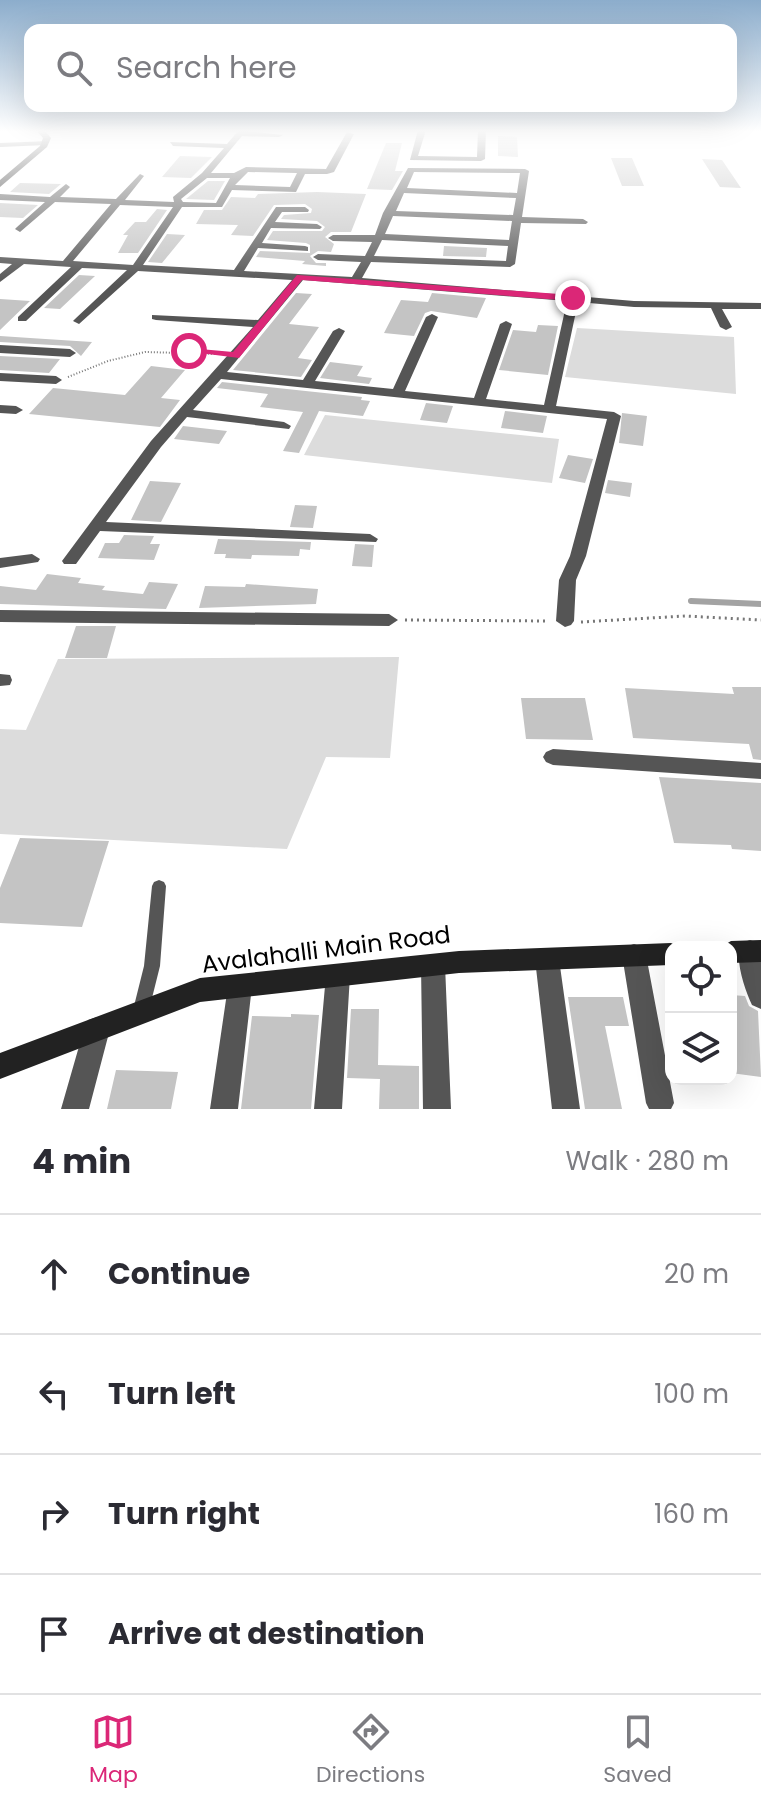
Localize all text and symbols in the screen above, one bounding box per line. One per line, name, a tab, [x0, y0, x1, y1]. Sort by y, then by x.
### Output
search box	[24, 24, 737, 112]
icon: search	[52, 46, 96, 90]
text: Search here	[116, 46, 297, 89]
route end	[555, 280, 591, 316]
route start	[171, 333, 207, 369]
street label: Avalahalli Main Road	[200, 917, 452, 981]
map controls	[665, 941, 737, 1085]
button: locate	[665, 941, 737, 1013]
button: layers	[665, 1013, 737, 1085]
text: 4 min	[32, 1137, 131, 1185]
text: Walk · 280 m	[565, 1143, 729, 1179]
icon: ahead	[32, 1252, 76, 1296]
text: Continue	[108, 1252, 250, 1295]
text: 20 m	[664, 1256, 729, 1292]
icon: left	[32, 1372, 76, 1416]
text: Turn left	[108, 1372, 236, 1415]
text: 100 m	[654, 1376, 729, 1412]
icon: right	[32, 1492, 76, 1536]
text: Turn right	[108, 1492, 260, 1535]
text: 160 m	[654, 1496, 729, 1532]
icon: arrive	[32, 1612, 76, 1656]
text: Arrive at destination	[108, 1612, 425, 1655]
tab: Map	[89, 1710, 138, 1791]
tab: Directions	[316, 1710, 425, 1791]
tab: Saved	[603, 1710, 672, 1791]

